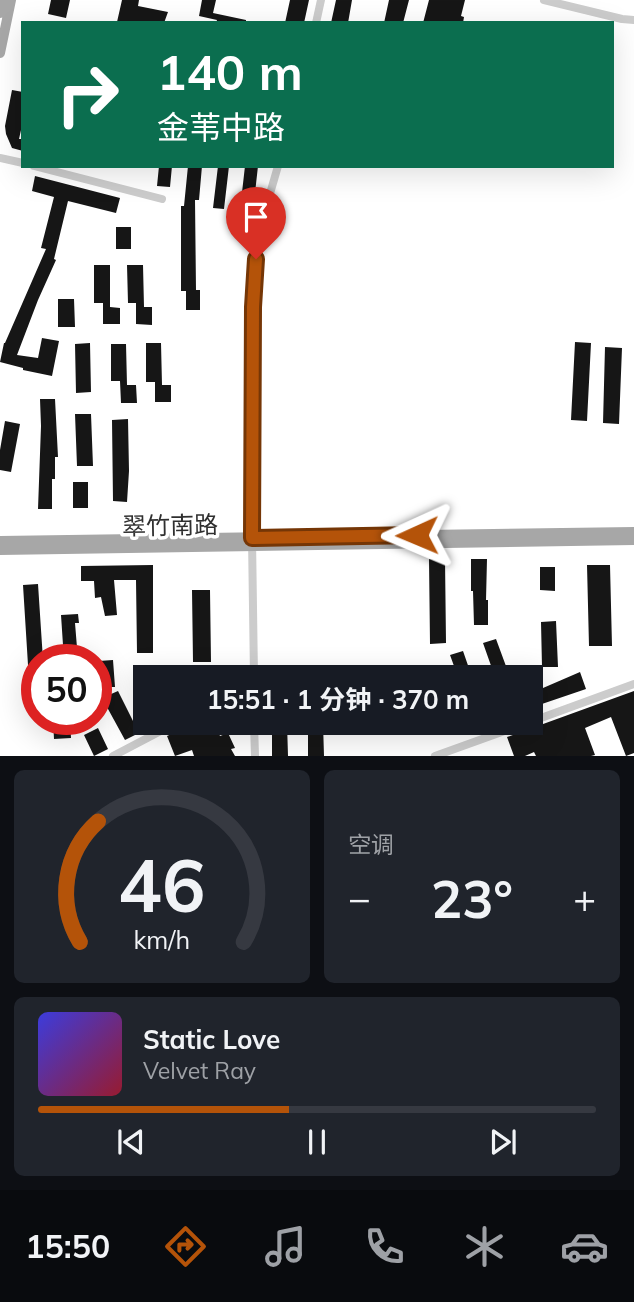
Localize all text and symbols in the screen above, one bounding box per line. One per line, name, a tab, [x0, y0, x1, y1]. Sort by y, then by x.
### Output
text: 140 m	[157, 41, 303, 102]
icon: right	[42, 49, 133, 140]
text: 金苇中路	[157, 107, 285, 147]
pin	[226, 187, 286, 259]
icon: arrive	[237, 198, 275, 236]
position arrow	[380, 498, 454, 572]
street label: 翠竹南路	[122, 509, 218, 541]
speed limit sign: 50	[21, 644, 112, 735]
text: 15:51 · 1 分钟 · 370 m	[207, 683, 469, 716]
text: 空调	[348, 830, 394, 859]
text: 46	[118, 840, 206, 931]
text: 23°	[431, 866, 513, 931]
text: −	[348, 874, 371, 922]
text: +	[573, 874, 596, 922]
text: km/h	[134, 924, 190, 955]
text: Static Love	[143, 1023, 280, 1056]
text: Velvet Ray	[143, 1056, 256, 1085]
icon: previous	[112, 1123, 150, 1161]
icon: pause	[298, 1123, 336, 1161]
icon: next	[484, 1123, 522, 1161]
icon: directions	[161, 1222, 210, 1271]
icon: music	[261, 1222, 310, 1271]
icon: phone	[360, 1222, 409, 1271]
icon: climate	[460, 1222, 509, 1271]
icon: car	[560, 1222, 609, 1271]
text: 15:50	[25, 1226, 110, 1266]

